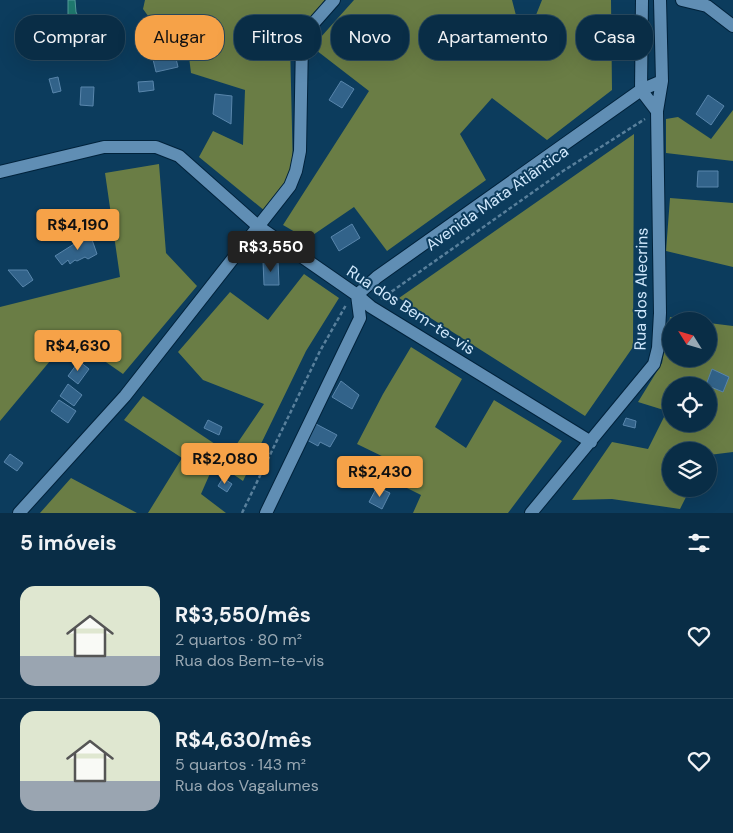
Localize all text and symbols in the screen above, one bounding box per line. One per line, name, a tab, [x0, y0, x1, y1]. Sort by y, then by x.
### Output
chip: Comprar	[15, 15, 125, 60]
chip: Alugar	[135, 15, 224, 60]
chip: Filtros	[234, 15, 321, 60]
chip: Novo	[331, 15, 409, 60]
chip: Apartamento	[419, 15, 566, 60]
chip: Casa	[576, 15, 653, 60]
street label: Avenida Mata Atlântica	[421, 141, 573, 255]
pin: R$4,190	[32, 208, 124, 251]
text: R$4,190	[47, 214, 109, 235]
street label: Rua dos Alecrins	[629, 227, 653, 351]
pin: R$3,550	[225, 230, 317, 273]
text: R$3,550	[239, 236, 303, 257]
street label: Rua dos Bem-te-vis	[343, 261, 479, 359]
north arrow	[662, 312, 718, 368]
map controls	[662, 312, 717, 497]
pin: R$4,630	[32, 330, 124, 372]
text: R$4,630	[45, 335, 111, 356]
button: locate	[662, 377, 717, 432]
pin: R$2,080	[179, 442, 271, 485]
button: layers	[662, 442, 717, 497]
text: R$2,080	[192, 448, 258, 469]
pin: R$2,430	[334, 456, 426, 498]
text: R$2,430	[348, 461, 412, 482]
text: 5 imóveis	[20, 529, 117, 557]
icon: filters	[685, 529, 713, 557]
text: R$3,550/mês	[175, 601, 311, 629]
icon: home	[60, 606, 120, 666]
icon: heart	[685, 622, 713, 650]
text: 2 quartos · 80 m²	[175, 629, 302, 650]
text: Rua dos Bem-te-vis	[175, 650, 324, 671]
text: R$4,630/mês	[175, 726, 312, 754]
icon: home	[60, 731, 120, 791]
icon: heart	[685, 747, 713, 775]
text: 5 quartos · 143 m²	[175, 754, 306, 775]
text: Rua dos Vagalumes	[175, 775, 319, 796]

